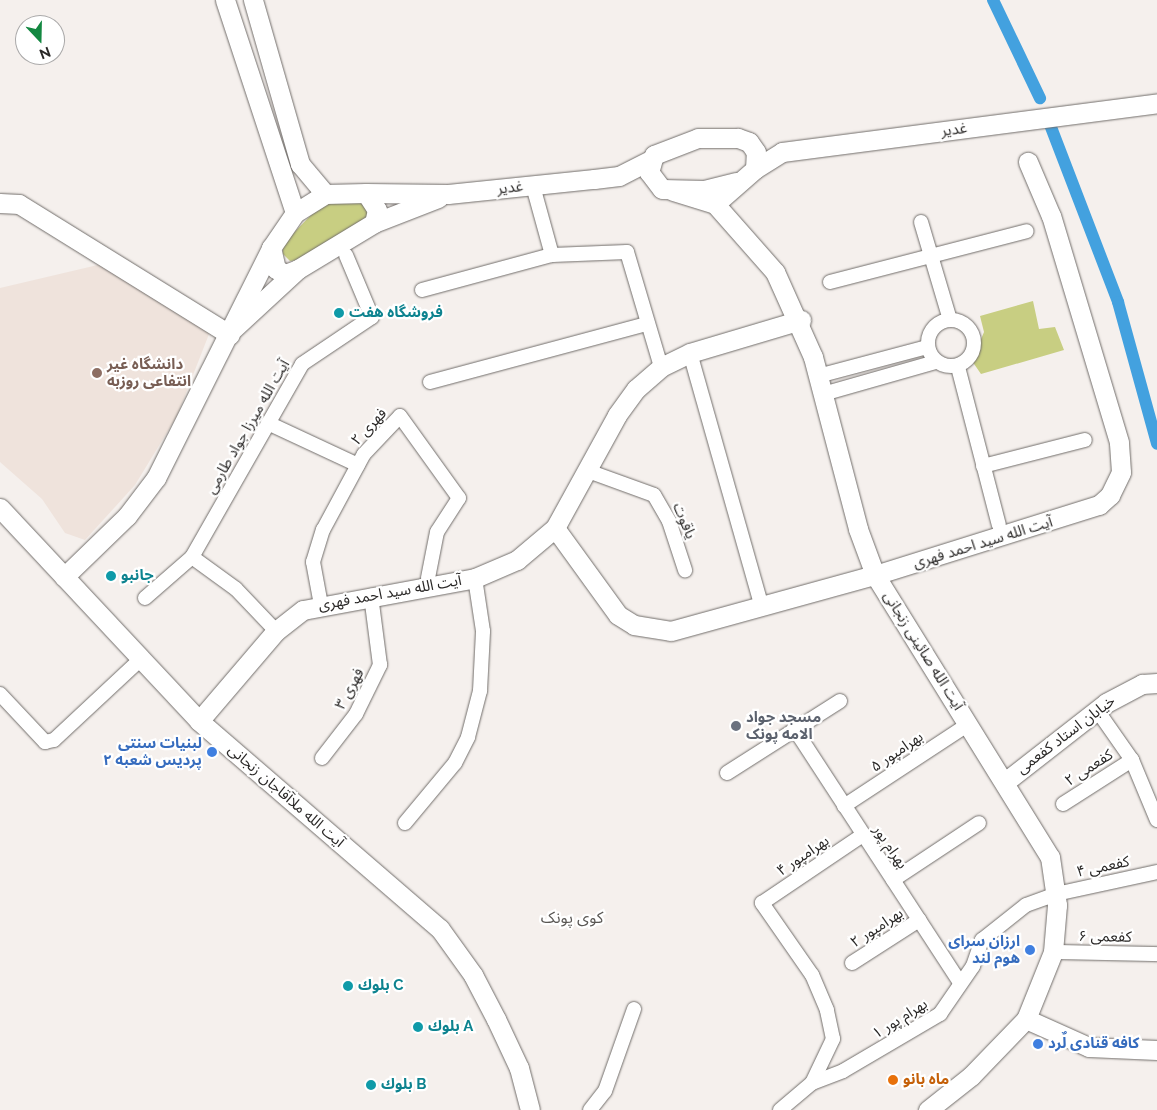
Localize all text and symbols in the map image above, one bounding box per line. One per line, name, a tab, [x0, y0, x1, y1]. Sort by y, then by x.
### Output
north arrow	[15, 15, 65, 65]
text: N	[37, 44, 53, 62]
street label: غدیر	[940, 119, 968, 141]
street label: غدیر	[496, 178, 524, 198]
place label: فروشگاه هفت	[349, 304, 443, 322]
marker: فروشگاه هفت	[333, 307, 345, 319]
place label: دانشگاه غیر انتفاعی روزبه	[107, 355, 191, 390]
street label: آیت الله میرزا جواد طارمی	[202, 357, 294, 497]
marker: دانشگاه غیر انتفاعی روزبه	[91, 367, 103, 379]
street label: فهری ۲	[347, 405, 391, 449]
street label: یاقوت	[668, 500, 700, 542]
street label: آیت الله سید احمد فهری	[911, 513, 1055, 573]
place label: جانبو	[121, 567, 154, 585]
marker: جانبو	[105, 570, 117, 582]
street label: آیت الله سید احمد فهری	[317, 572, 463, 614]
street label: آیت الله صائینی زنجانی	[879, 588, 967, 714]
street label: فهری ۳	[332, 665, 368, 713]
street label: خیابان استاد کفعمی	[1013, 692, 1119, 778]
place label: مسجد جواد الامه پونک	[746, 708, 821, 743]
marker: مسجد جواد الامه پونک	[730, 720, 742, 732]
street label: بهرامپور ۵	[867, 728, 927, 776]
place label: لبنیات سنتی پردیس شعبه ۲	[103, 734, 202, 769]
street label: آیت الله ملاآقاجان زنجانی	[224, 741, 348, 851]
marker: لبنیات سنتی پردیس شعبه ۲	[206, 746, 218, 758]
street label: کفعمی ۲	[1062, 746, 1116, 790]
street label: بهرام پور	[869, 822, 911, 872]
street label: بهرامپور ۴	[773, 832, 833, 880]
street label: کفعمی ۴	[1075, 853, 1131, 881]
street label: بهرامپور ۲	[847, 904, 907, 952]
district label: کوی پونک	[541, 908, 603, 928]
street label: کفعمی ۶	[1078, 928, 1132, 946]
place label: ارزان سرای هوم لند	[948, 932, 1020, 967]
marker: ارزان سرای هوم لند	[1024, 944, 1036, 956]
place label: بلوك C	[358, 977, 404, 995]
marker: بلوك C	[342, 980, 354, 992]
street label: بهرام پور ۱	[869, 995, 931, 1043]
place label: بلوك A	[428, 1018, 473, 1036]
marker: بلوك A	[412, 1021, 424, 1033]
place label: کافه قنادی لٌرد	[1048, 1035, 1139, 1053]
marker: کافه قنادی لٌرد	[1032, 1038, 1044, 1050]
place label: ماه بانو	[903, 1071, 949, 1089]
marker: ماه بانو	[887, 1074, 899, 1086]
place label: بلوك B	[381, 1076, 427, 1094]
marker: بلوك B	[365, 1079, 377, 1091]

